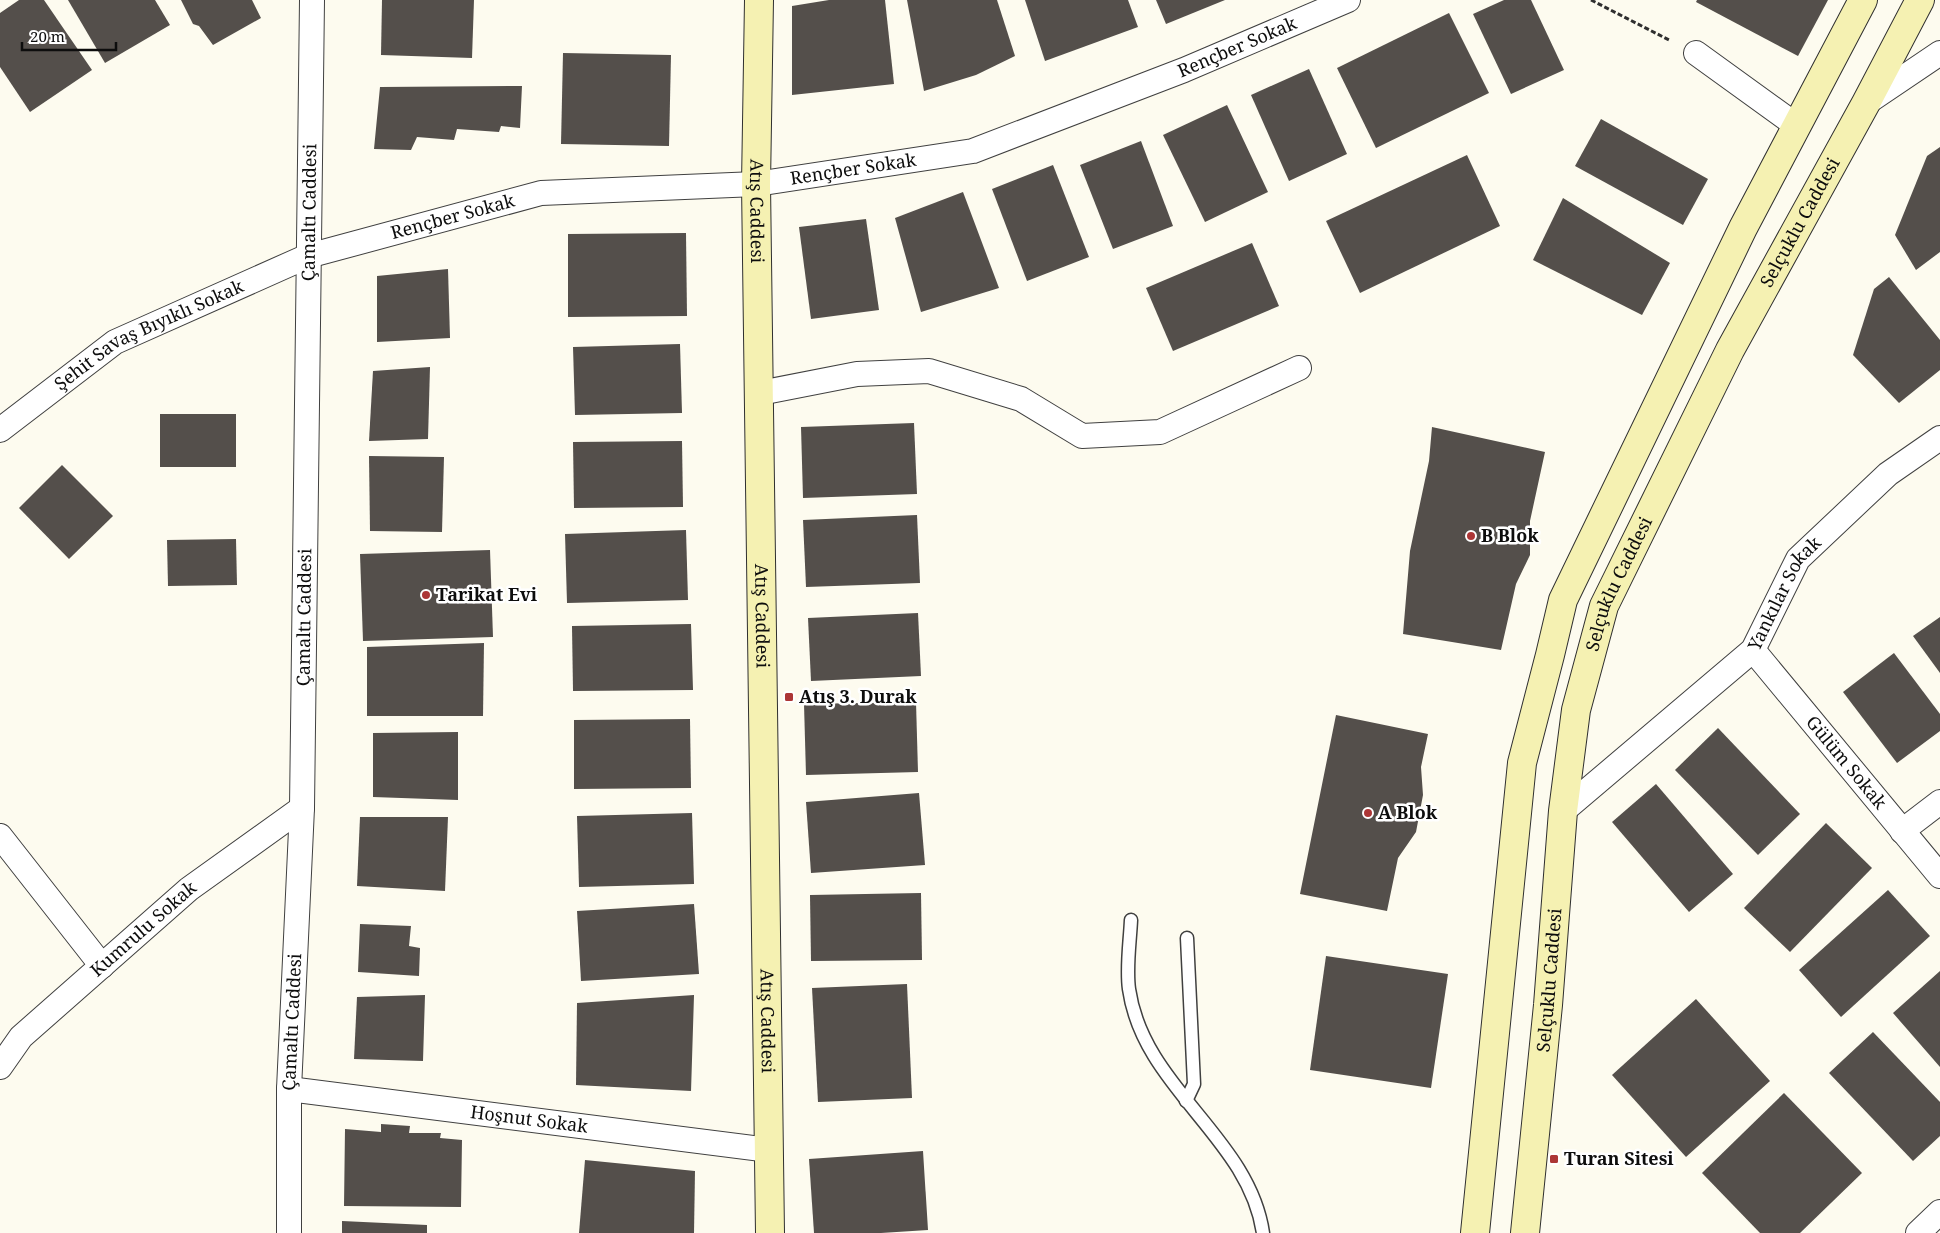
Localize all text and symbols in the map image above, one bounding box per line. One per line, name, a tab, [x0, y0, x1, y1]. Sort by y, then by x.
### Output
street label: Rençber Sokak	[1174, 10, 1300, 82]
scale bar	[22, 20, 116, 52]
text: 20 m	[30, 26, 65, 46]
street label: Çamaltı Caddesi	[296, 143, 321, 281]
street label: Rençber Sokak	[788, 147, 918, 190]
street label: Selçuklu Caddesi	[1754, 153, 1845, 291]
street label: Atış Caddesi	[745, 159, 770, 264]
street label: Rençber Sokak	[388, 188, 517, 244]
street label: Şehit Savaş Bıyıklı Sokak	[49, 273, 247, 395]
street label: Selçuklu Caddesi	[1579, 512, 1657, 654]
place label: B Blok	[1481, 523, 1539, 547]
marker: B Blok	[1465, 530, 1477, 542]
street label: Yankılar Sokak	[1741, 530, 1826, 655]
street label: Çamaltı Caddesi	[291, 548, 316, 686]
street label: Atış Caddesi	[750, 564, 775, 669]
place label: Tarikat Evi	[436, 582, 538, 606]
marker: Tarikat Evi	[420, 589, 432, 601]
place label: Atış 3. Durak	[799, 684, 917, 708]
marker: Atış 3. Durak	[783, 691, 795, 703]
street label: Gülüm Sokak	[1801, 710, 1893, 814]
place label: A Blok	[1378, 800, 1438, 824]
marker: A Blok	[1362, 807, 1374, 819]
street label: Kumrulu Sokak	[85, 874, 201, 981]
street label: Selçuklu Caddesi	[1530, 907, 1566, 1053]
street label: Çamaltı Caddesi	[276, 953, 306, 1091]
street label: Atış Caddesi	[755, 968, 781, 1074]
street label: Hoşnut Sokak	[469, 1099, 590, 1138]
place label: Turan Sitesi	[1564, 1146, 1674, 1170]
marker: Turan Sitesi	[1548, 1153, 1560, 1165]

